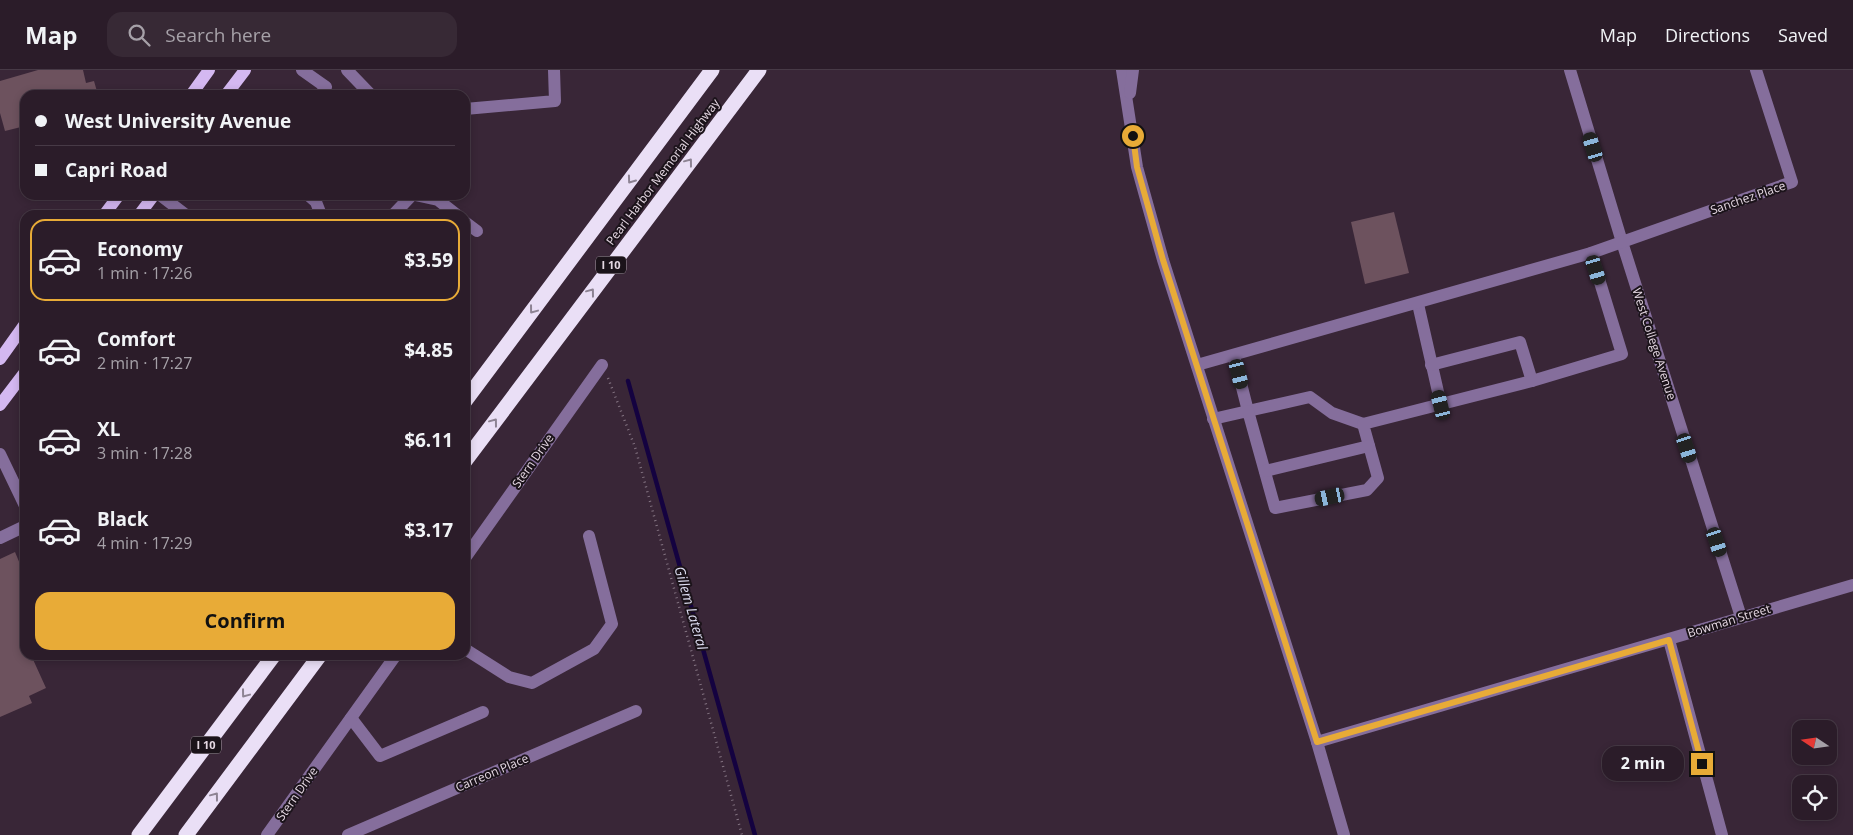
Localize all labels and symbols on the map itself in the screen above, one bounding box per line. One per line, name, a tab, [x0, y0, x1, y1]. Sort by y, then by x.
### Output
street label: Pearl Harbor Memorial Highway	[602, 94, 724, 248]
route start	[1122, 125, 1144, 147]
car	[1581, 130, 1604, 164]
one-way arrow	[683, 158, 692, 168]
one-way arrow	[628, 174, 637, 184]
street label: Sanchez Place	[1708, 177, 1788, 218]
car	[1584, 253, 1607, 287]
road number: I 10	[596, 256, 626, 274]
street label: West College Avenue	[1628, 286, 1681, 402]
one-way arrow	[586, 289, 594, 298]
one-way arrow	[531, 304, 539, 313]
car	[1228, 358, 1249, 390]
car	[1430, 389, 1451, 421]
one-way arrow	[488, 418, 497, 428]
street label: Stern Drive	[508, 430, 558, 491]
car	[1675, 431, 1698, 465]
car	[1313, 487, 1346, 507]
car	[1705, 525, 1728, 559]
water label: Gillem Lateral	[670, 564, 713, 652]
street label: Bowman Street	[1685, 600, 1772, 641]
one-way arrow	[242, 688, 250, 697]
north arrow	[1792, 720, 1838, 765]
road number: I 10	[191, 736, 221, 754]
callout: 2 min	[1602, 746, 1684, 782]
street label: Carreon Place	[453, 749, 531, 796]
route end	[1691, 753, 1713, 775]
street label: Stern Drive	[272, 763, 322, 824]
one-way arrow	[209, 792, 218, 802]

